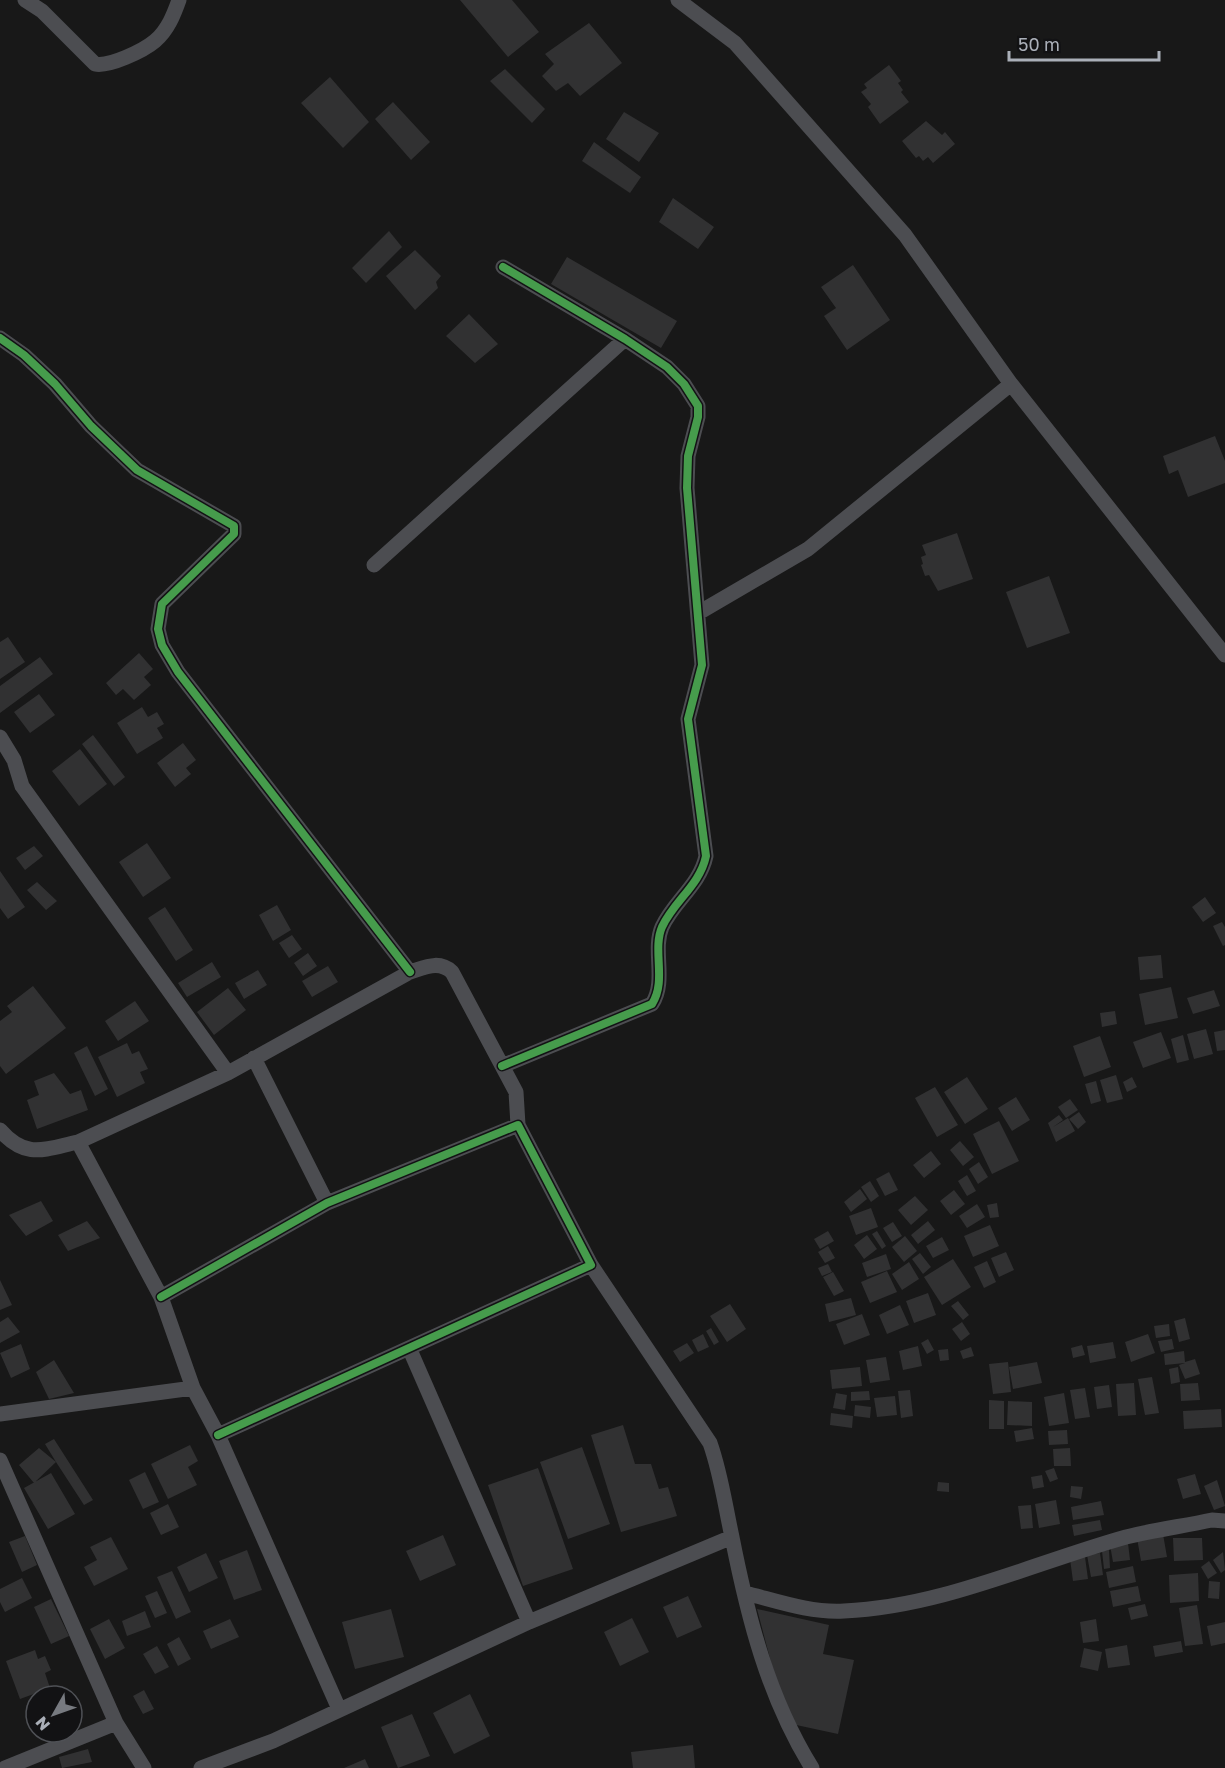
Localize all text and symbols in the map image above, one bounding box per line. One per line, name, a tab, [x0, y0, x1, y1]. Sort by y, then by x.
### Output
scale bar	[1009, 24, 1159, 62]
text: 50 m	[1018, 33, 1060, 55]
north arrow	[24, 1684, 84, 1744]
text: N	[31, 1713, 54, 1735]

